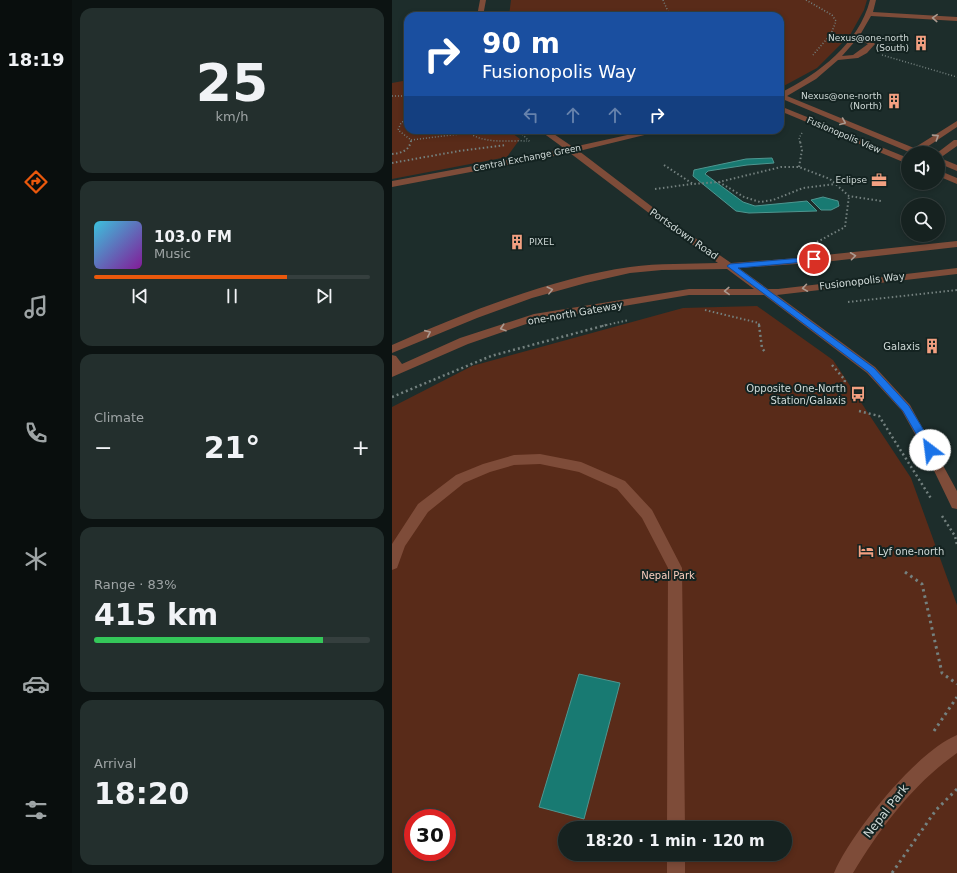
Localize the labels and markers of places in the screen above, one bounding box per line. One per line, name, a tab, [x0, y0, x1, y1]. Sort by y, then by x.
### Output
place label: Nexus@one-north (South)	[828, 33, 909, 53]
building icon: Nexus@one-north (South)	[912, 34, 930, 52]
place label: Nexus@one-north (North)	[801, 91, 882, 111]
building icon: Nexus@one-north (North)	[885, 92, 903, 110]
office icon: Eclipse	[870, 171, 888, 189]
place label: Eclipse	[835, 175, 867, 185]
building icon: PIXEL	[508, 233, 526, 251]
place label: PIXEL	[529, 237, 554, 247]
pin	[797, 242, 831, 276]
building icon: Galaxis	[923, 337, 941, 355]
place label: Galaxis	[883, 341, 920, 352]
place label: Opposite One-North Station/Galaxis	[746, 383, 846, 406]
bus stop icon: Opposite One-North Station/Galaxis	[849, 385, 867, 403]
hotel icon: Lyf one-north	[857, 542, 875, 560]
place label: Lyf one-north	[878, 546, 944, 557]

